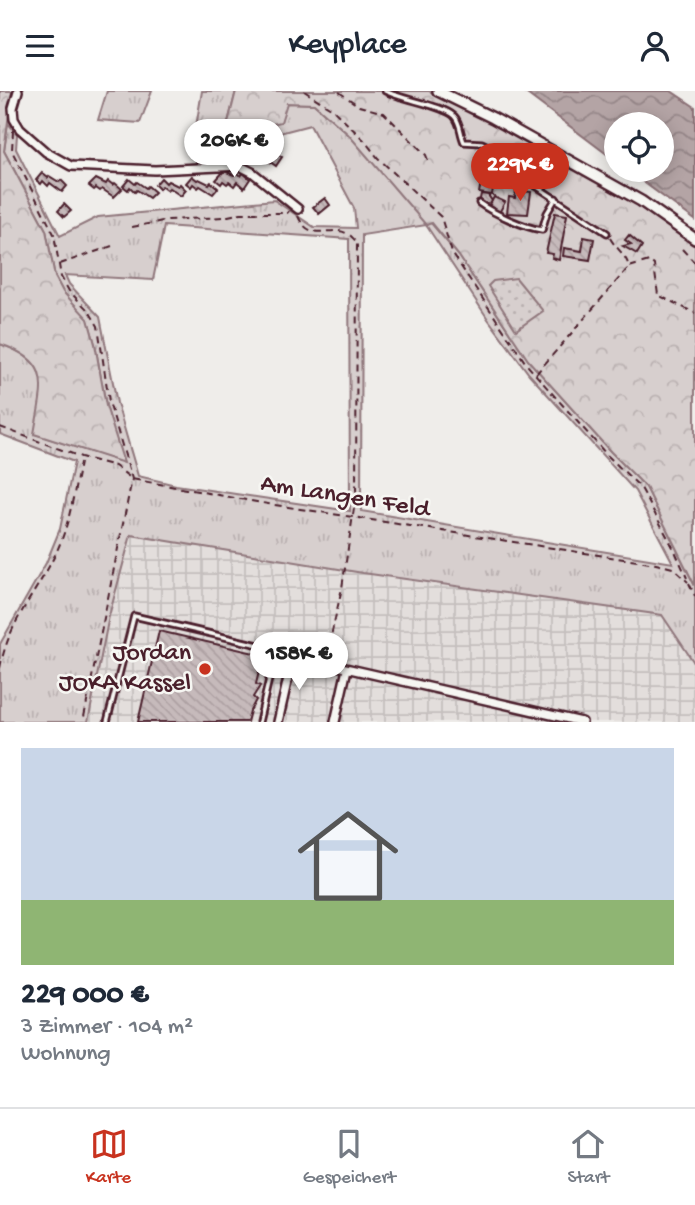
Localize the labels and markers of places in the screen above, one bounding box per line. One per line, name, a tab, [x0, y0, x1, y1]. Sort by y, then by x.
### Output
pin: 206K €	[177, 119, 291, 179]
pin: 229K €	[463, 143, 577, 203]
pin: 158K €	[242, 633, 356, 692]
place label: Jordan JOKA Kassel	[59, 639, 192, 700]
marker: Jordan JOKA Kassel	[197, 661, 213, 677]

